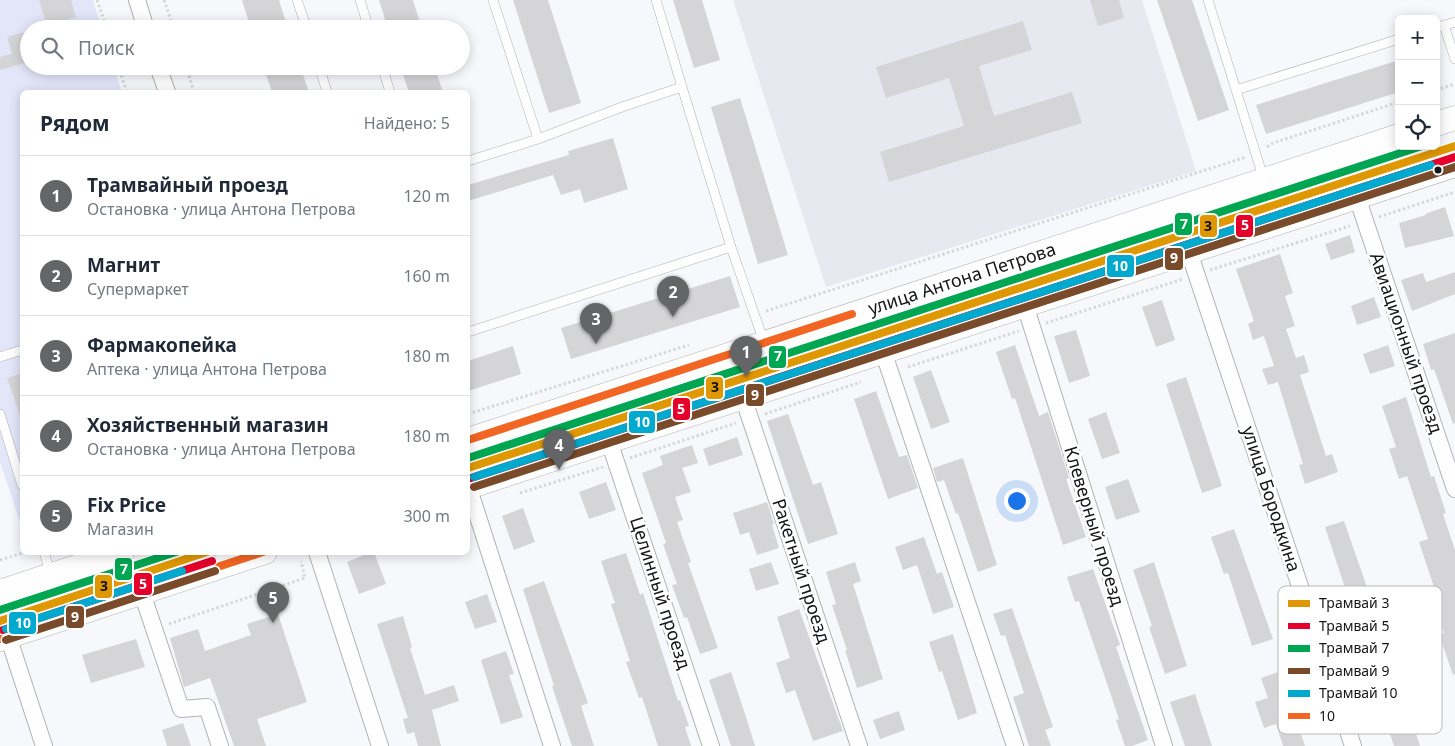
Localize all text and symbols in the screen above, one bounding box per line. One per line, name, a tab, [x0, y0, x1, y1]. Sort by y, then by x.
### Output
map controls	[1395, 15, 1440, 150]
button: +	[1395, 15, 1440, 60]
search box	[20, 20, 470, 75]
icon: search	[38, 34, 66, 62]
text: Поиск	[78, 35, 134, 61]
button: −	[1395, 60, 1440, 105]
button: locate	[1395, 105, 1440, 150]
text: Рядом	[40, 109, 110, 137]
text: Найдено: 5	[364, 112, 450, 134]
unlabelled marker	[1433, 165, 1443, 175]
text: Трамвайный проезд	[87, 172, 288, 198]
text: 1	[51, 185, 61, 207]
text: 120 m	[403, 185, 450, 207]
text: Остановка · улица Антона Петрова	[87, 198, 356, 220]
line badge: 7	[1174, 212, 1193, 236]
text: 7	[1180, 214, 1188, 233]
line badge: 3	[1199, 214, 1218, 238]
line badge: 5	[1235, 214, 1254, 238]
text: 5	[1241, 215, 1249, 234]
text: 3	[1204, 216, 1212, 235]
street label: улица Антона Петрова	[865, 236, 1059, 320]
line badge: 9	[1164, 247, 1184, 271]
text: 9	[1170, 248, 1178, 267]
street label: Авиационный проезд	[1365, 249, 1449, 436]
text: Магнит	[87, 252, 160, 278]
line badge: 10	[1106, 254, 1135, 278]
text: 10	[1112, 256, 1128, 275]
text: 2	[51, 265, 61, 287]
text: 160 m	[403, 265, 450, 287]
pin: 2	[657, 276, 689, 317]
text: Супермаркет	[87, 278, 189, 300]
pin: 3	[580, 303, 612, 344]
text: Фармакопейка	[87, 332, 237, 358]
pin: 1	[730, 336, 762, 377]
text: 3	[51, 345, 61, 367]
text: 180 m	[403, 345, 450, 367]
line badge: 7	[768, 345, 787, 369]
text: 7	[774, 346, 782, 365]
text: Аптека · улица Антона Петрова	[87, 358, 327, 380]
line badge: 3	[705, 376, 724, 400]
text: 3	[711, 377, 719, 396]
line badge: 9	[745, 383, 765, 407]
text: 9	[751, 385, 759, 404]
line badge: 5	[672, 397, 691, 421]
text: 5	[677, 399, 685, 418]
line badge: 10	[628, 410, 656, 434]
text: Хозяйственный магазин	[87, 412, 329, 438]
text: 10	[634, 412, 650, 431]
street label: улица Бородкина	[1237, 423, 1307, 575]
text: 4	[51, 425, 61, 447]
text: 180 m	[403, 425, 450, 447]
pin: 4	[543, 429, 575, 470]
text: Остановка · улица Антона Петрова	[87, 438, 356, 460]
street label: Клеверный проезд	[1059, 443, 1131, 608]
your location	[1004, 488, 1030, 514]
text: Fix Price	[87, 492, 166, 518]
street label: Ракетный проезд	[767, 495, 837, 646]
text: 5	[51, 505, 61, 527]
text: 300 m	[403, 505, 450, 527]
street label: Целинный проезд	[625, 513, 697, 672]
text: Магазин	[87, 518, 154, 540]
line badge: 7	[114, 557, 133, 581]
text: 7	[120, 559, 128, 578]
line badge: 5	[133, 572, 153, 596]
line badge: 3	[94, 574, 113, 599]
text: 5	[139, 574, 147, 593]
text: 3	[100, 576, 108, 595]
pin: 5	[257, 582, 289, 623]
legend	[1278, 586, 1442, 734]
text: Трамвай 3	[1319, 593, 1389, 612]
line badge: 9	[65, 605, 85, 629]
text: 9	[71, 607, 79, 626]
line badge: 10	[8, 611, 37, 635]
text: 10	[15, 613, 31, 632]
text: Трамвай 5	[1319, 616, 1389, 635]
text: Трамвай 7	[1319, 638, 1389, 657]
text: Трамвай 9	[1319, 661, 1389, 680]
text: Трамвай 10	[1319, 683, 1397, 702]
text: 10	[1319, 706, 1335, 725]

